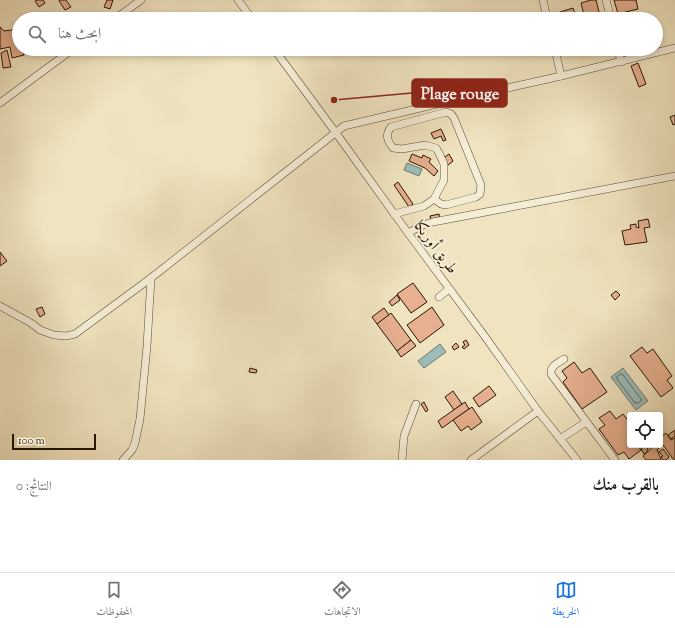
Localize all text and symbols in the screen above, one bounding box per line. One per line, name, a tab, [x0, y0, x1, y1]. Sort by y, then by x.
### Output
search box	[12, 12, 663, 56]
icon: search	[26, 23, 48, 45]
text: ابحث هنا	[58, 24, 101, 45]
callout: Plage rouge	[412, 79, 507, 107]
text: Plage rouge	[421, 84, 500, 107]
street label: طريق أوريكا	[408, 216, 464, 279]
map controls	[627, 412, 663, 448]
button: locate	[627, 412, 663, 448]
scale bar	[12, 432, 96, 451]
text: 100 m	[18, 433, 45, 449]
text: بالقرب منك	[593, 474, 659, 498]
text: النتائج: 0	[16, 478, 52, 496]
tab: المحفوظات	[96, 579, 132, 622]
tab: الاتجاهات	[324, 579, 361, 622]
tab: الخريطة	[552, 579, 579, 622]

